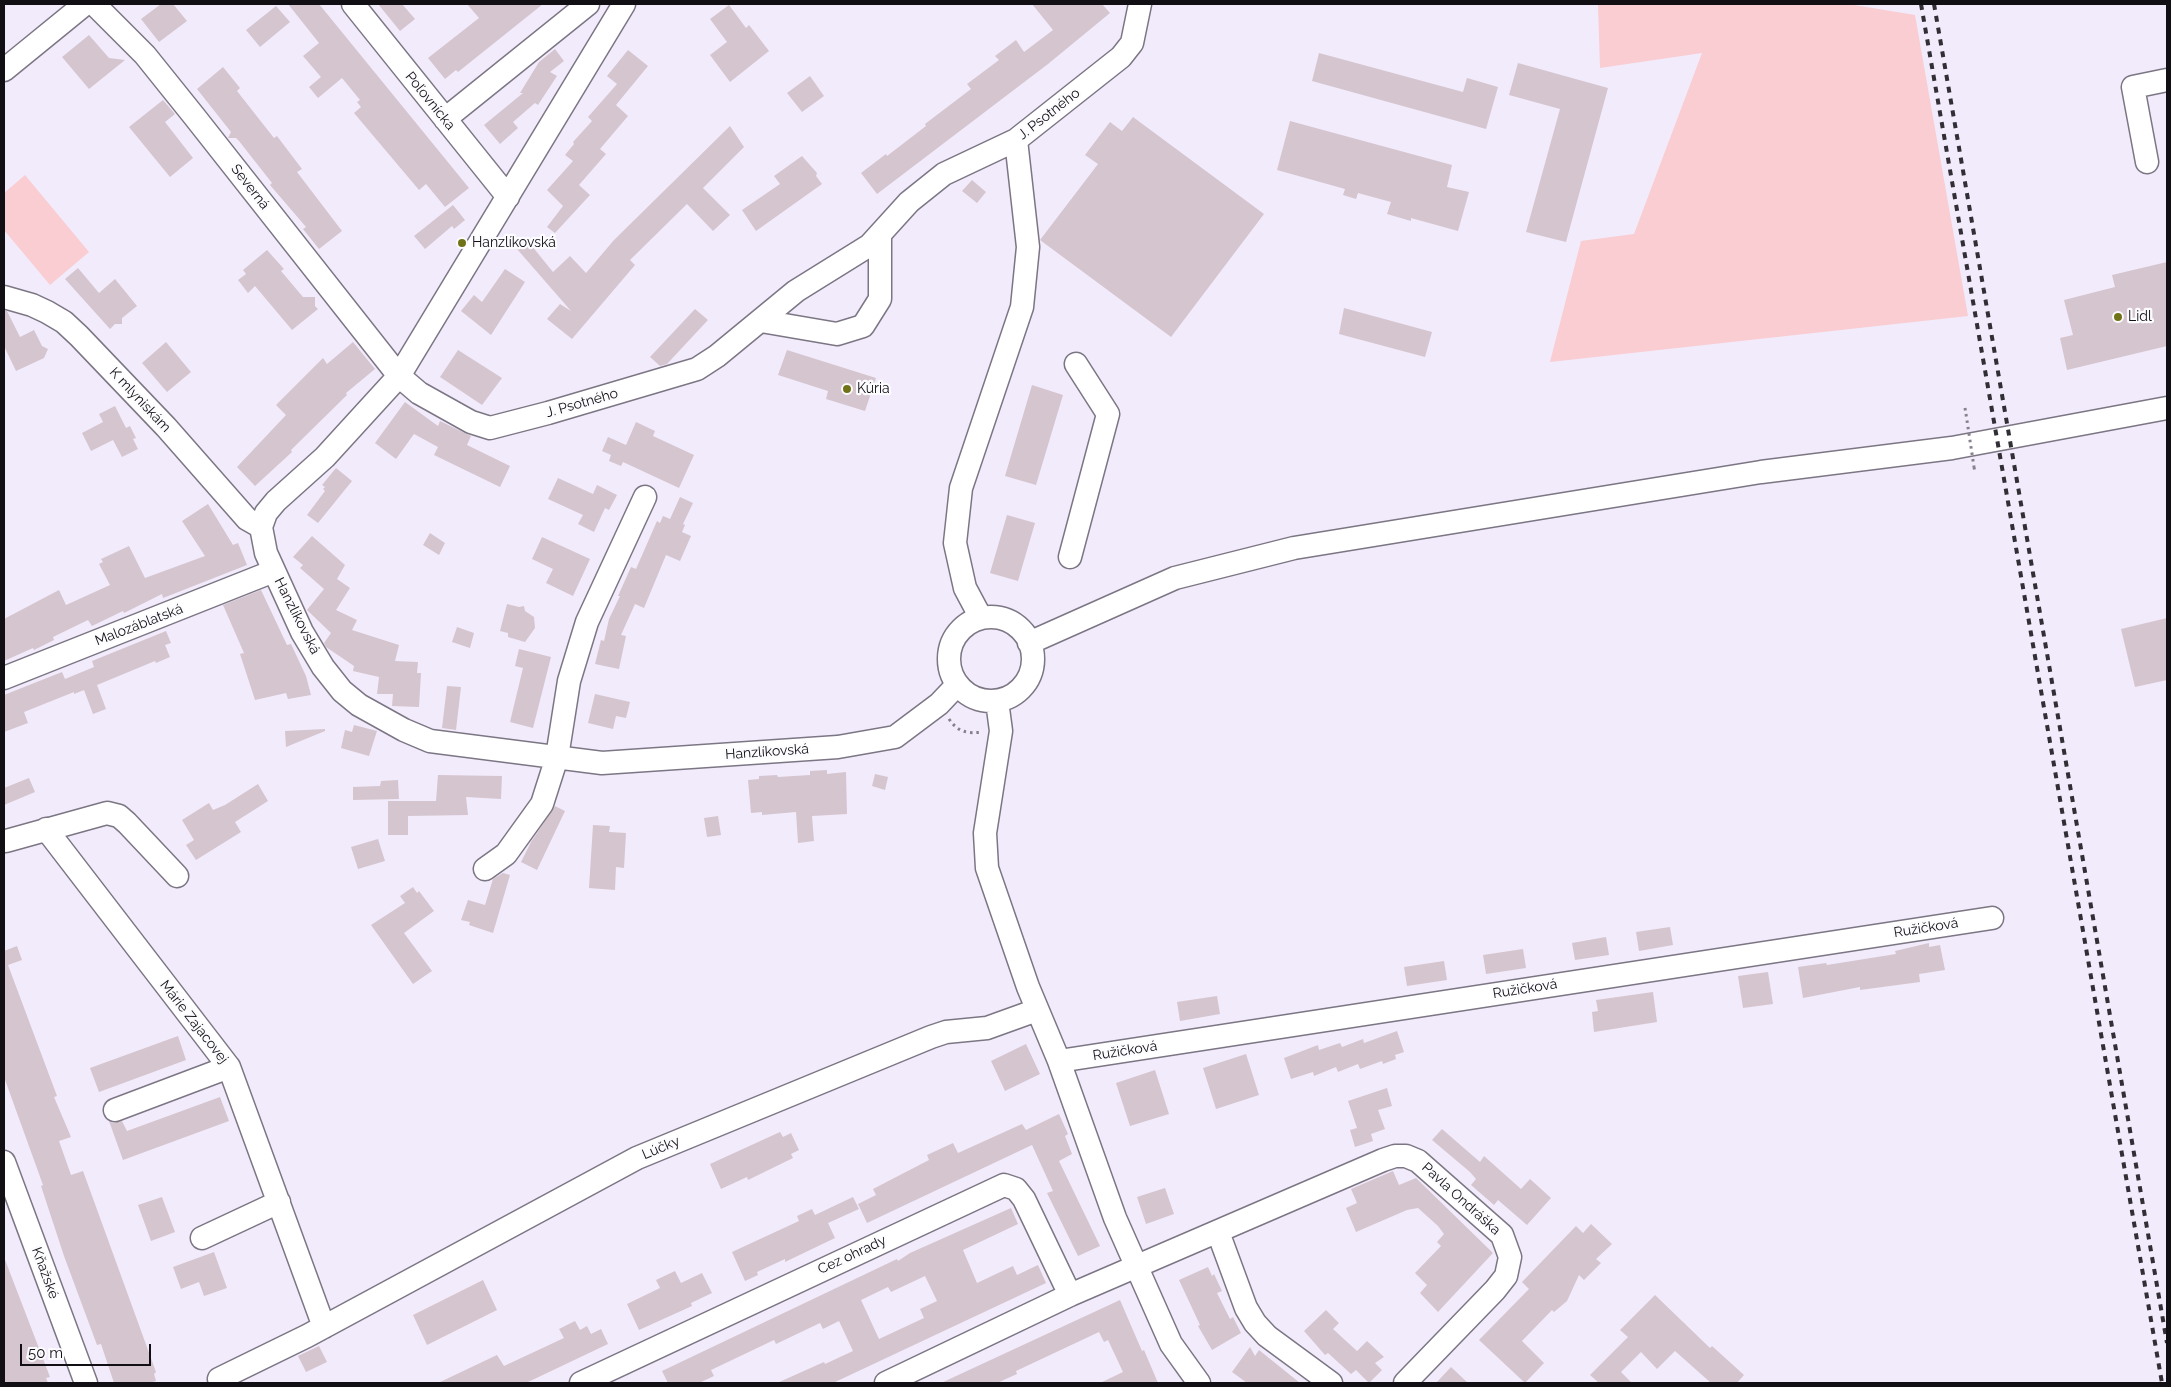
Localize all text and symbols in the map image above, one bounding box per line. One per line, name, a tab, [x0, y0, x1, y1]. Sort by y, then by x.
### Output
street label: Poľovnícka	[401, 68, 459, 134]
street label: J. Psotného	[1015, 85, 1083, 143]
street label: Severná	[227, 161, 273, 213]
place label: Hanzlíkovská	[472, 235, 556, 251]
marker: Hanzlíkovská	[456, 237, 468, 249]
place label: Lidl	[2128, 309, 2152, 325]
marker: Lidl	[2112, 311, 2124, 323]
street label: K mlyniskám	[106, 364, 174, 436]
place label: Kúria	[857, 381, 890, 397]
marker: Kúria	[841, 383, 853, 395]
street label: J. Psotného	[544, 385, 620, 421]
street label: Hanzlíkovská	[270, 575, 324, 657]
street label: Malozáblatská	[93, 601, 185, 649]
street label: Hanzlíkovská	[725, 741, 809, 763]
street label: Ružičková	[1893, 915, 1959, 941]
street label: Ružičková	[1492, 976, 1558, 1002]
street label: Márie Zajacovej	[156, 977, 232, 1067]
street label: Ružičková	[1092, 1038, 1158, 1064]
street label: Lúčky	[640, 1133, 682, 1163]
street label: Pavla Ondráška	[1418, 1159, 1504, 1239]
street label: Cez ohrady	[815, 1232, 889, 1278]
street label: Kňažské	[28, 1245, 62, 1301]
scale bar	[22, 1334, 154, 1366]
text: 50 m	[28, 1344, 63, 1362]

